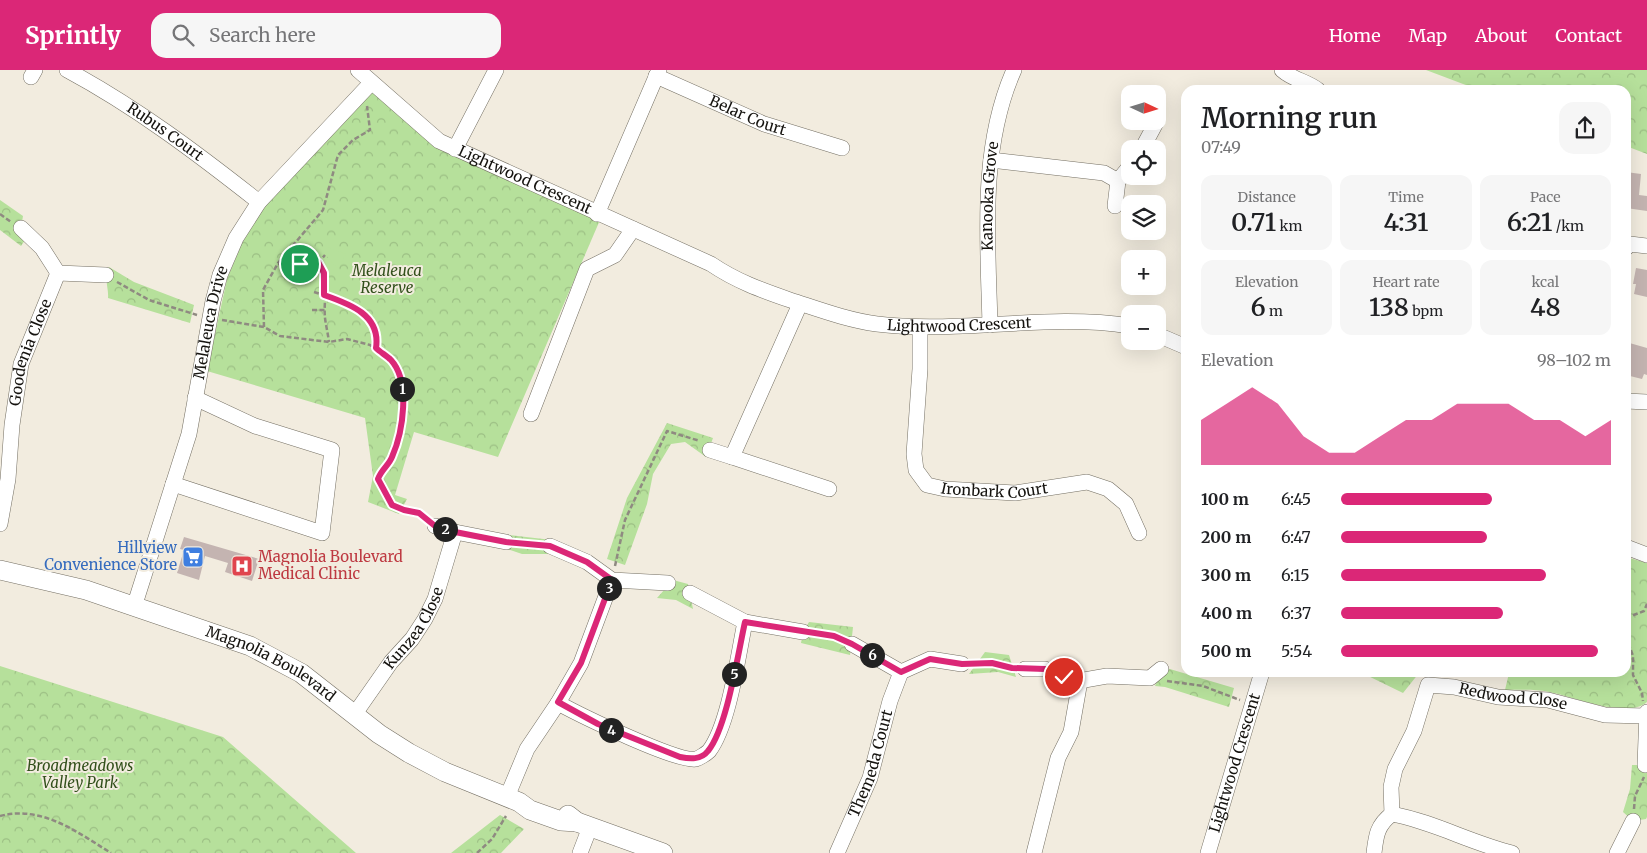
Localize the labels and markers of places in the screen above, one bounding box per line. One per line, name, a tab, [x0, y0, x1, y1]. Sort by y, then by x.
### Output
pin	[279, 243, 321, 285]
pin: 1	[390, 376, 414, 402]
pin: 2	[432, 516, 458, 542]
place label: Hillview Convenience Store	[44, 538, 177, 574]
supermarket icon: Hillview Convenience Store	[181, 545, 205, 569]
place label: Magnolia Boulevard Medical Clinic	[258, 547, 403, 583]
hospital icon: Magnolia Boulevard Medical Clinic	[230, 554, 254, 578]
pin: 3	[596, 576, 622, 600]
pin: 6	[860, 642, 884, 668]
pin	[1043, 656, 1085, 698]
pin: 5	[722, 662, 746, 686]
pin: 4	[598, 718, 624, 742]

